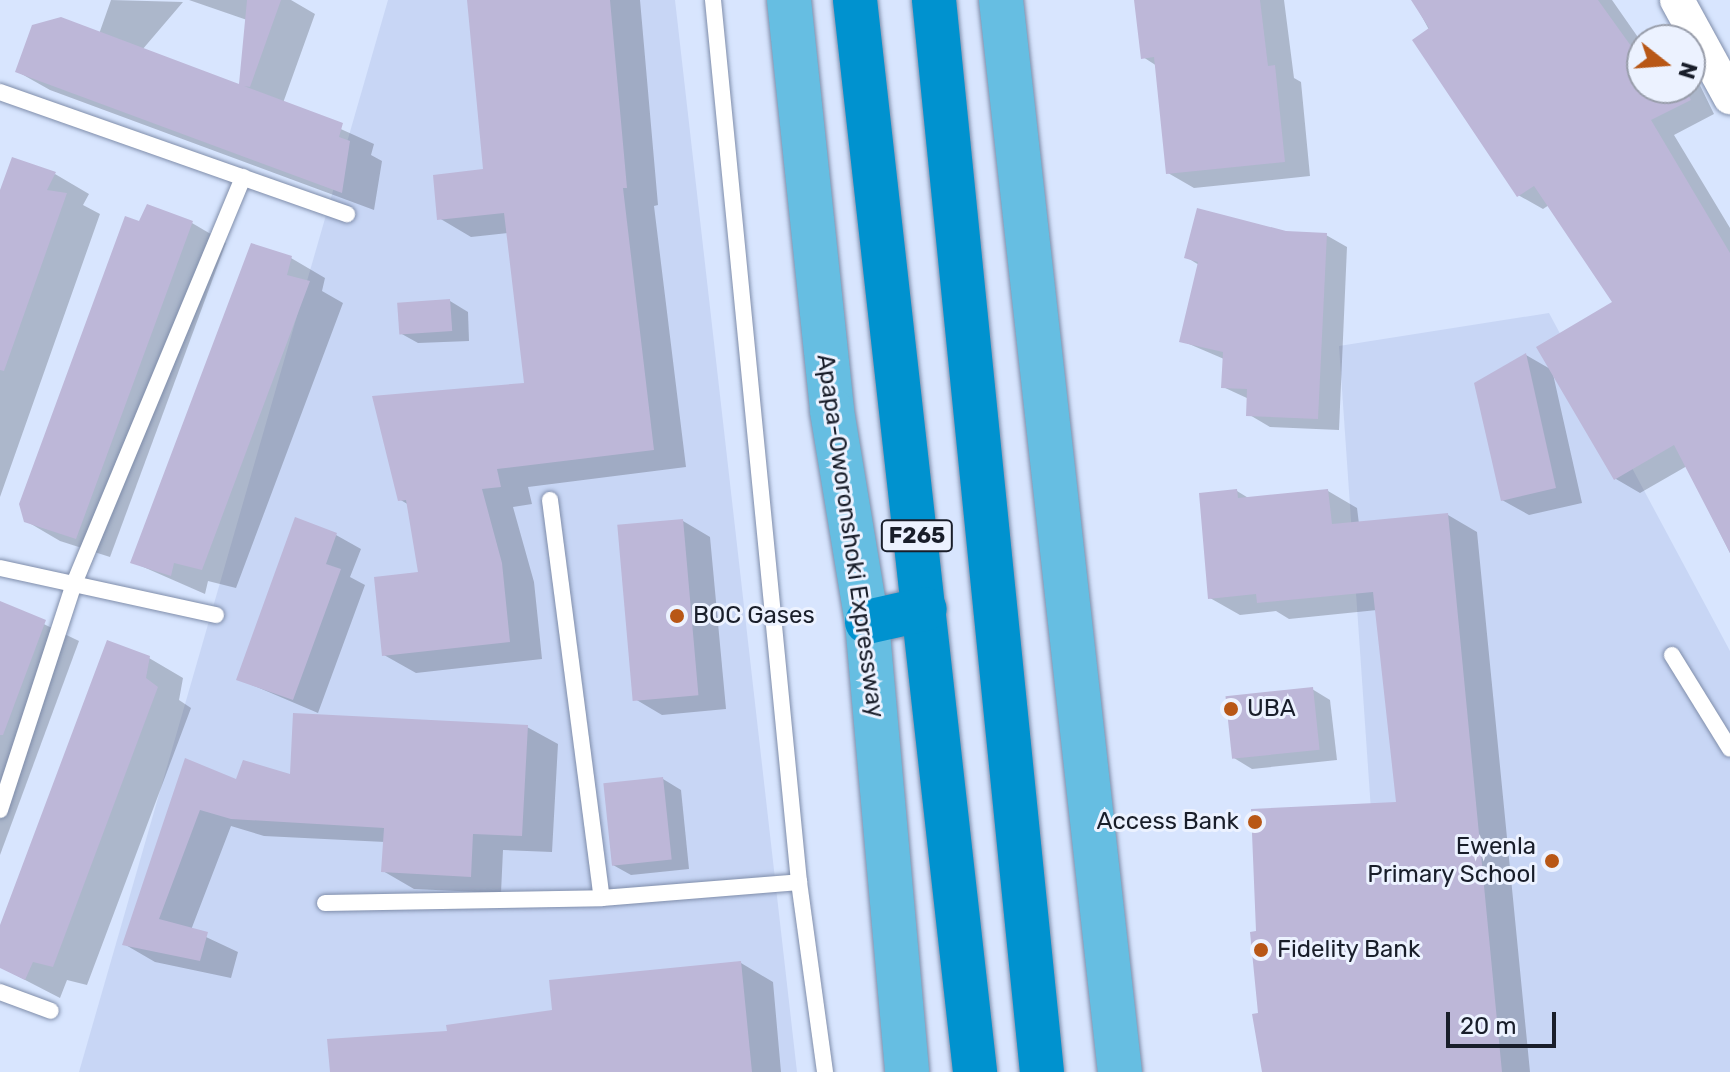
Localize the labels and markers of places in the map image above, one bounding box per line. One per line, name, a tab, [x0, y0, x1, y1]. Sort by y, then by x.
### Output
place label: BOC Gases	[693, 602, 815, 630]
marker: BOC Gases	[668, 607, 686, 625]
place label: UBA	[1247, 695, 1296, 723]
marker: UBA	[1222, 700, 1240, 718]
place label: Access Bank	[1097, 808, 1239, 836]
marker: Access Bank	[1246, 813, 1264, 831]
place label: Ewenla Primary School	[1367, 833, 1536, 889]
marker: Ewenla Primary School	[1543, 852, 1561, 870]
place label: Fidelity Bank	[1277, 936, 1421, 964]
marker: Fidelity Bank	[1252, 941, 1270, 959]

